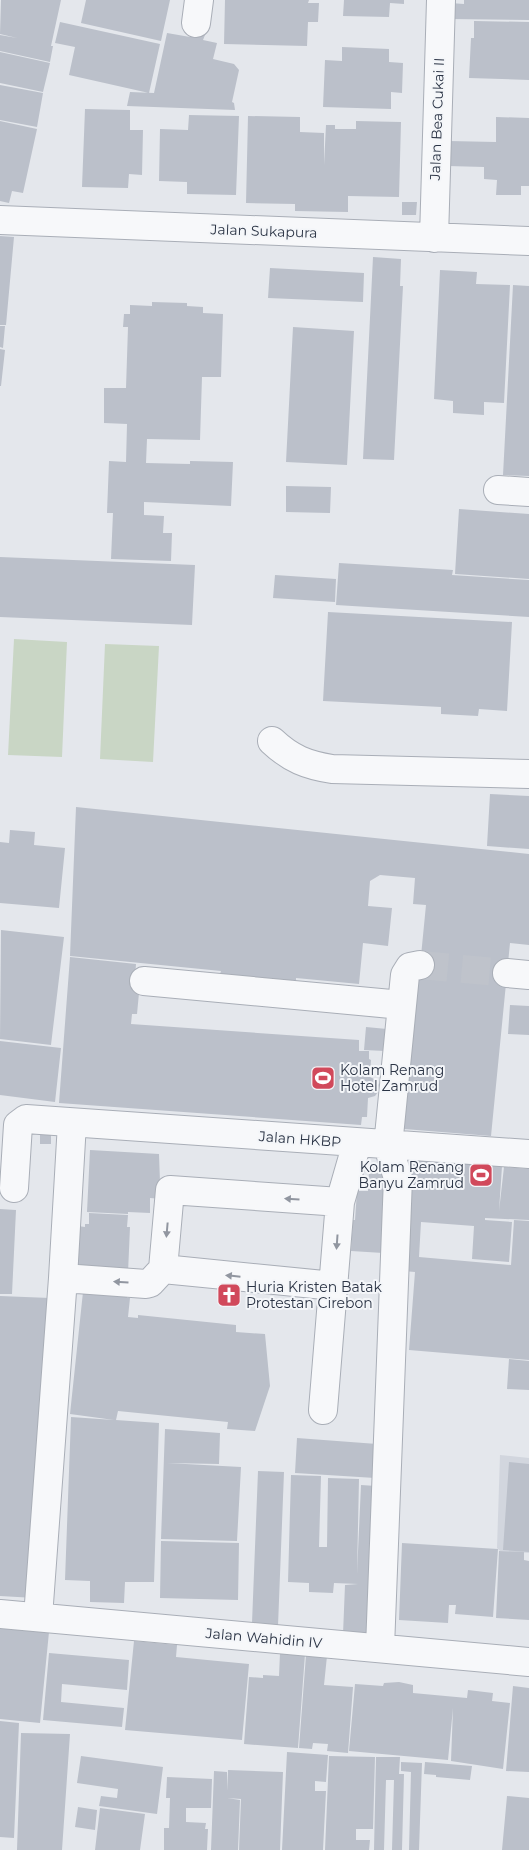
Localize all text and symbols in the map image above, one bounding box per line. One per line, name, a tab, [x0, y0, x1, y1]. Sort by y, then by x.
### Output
street label: Jalan Bea Cukai II	[426, 57, 448, 182]
street label: Jalan Sukapura	[209, 220, 318, 242]
place label: Kolam Renang Hotel Zamrud	[340, 1061, 444, 1095]
sports icon: Kolam Renang Hotel Zamrud	[310, 1065, 336, 1091]
street label: Jalan HKBP	[257, 1127, 342, 1151]
place label: Kolam Renang Banyu Zamrud	[359, 1158, 464, 1192]
sports icon: Kolam Renang Banyu Zamrud	[468, 1162, 494, 1188]
one-way arrow	[284, 1194, 300, 1202]
one-way arrow	[163, 1223, 171, 1239]
one-way arrow	[333, 1235, 341, 1251]
one-way arrow	[225, 1272, 241, 1280]
one-way arrow	[113, 1278, 129, 1286]
place label: Huria Kristen Batak Protestan Cirebon	[246, 1278, 382, 1312]
church icon: Huria Kristen Batak Protestan Cirebon	[216, 1282, 242, 1308]
street label: Jalan Wahidin IV	[204, 1624, 323, 1652]

